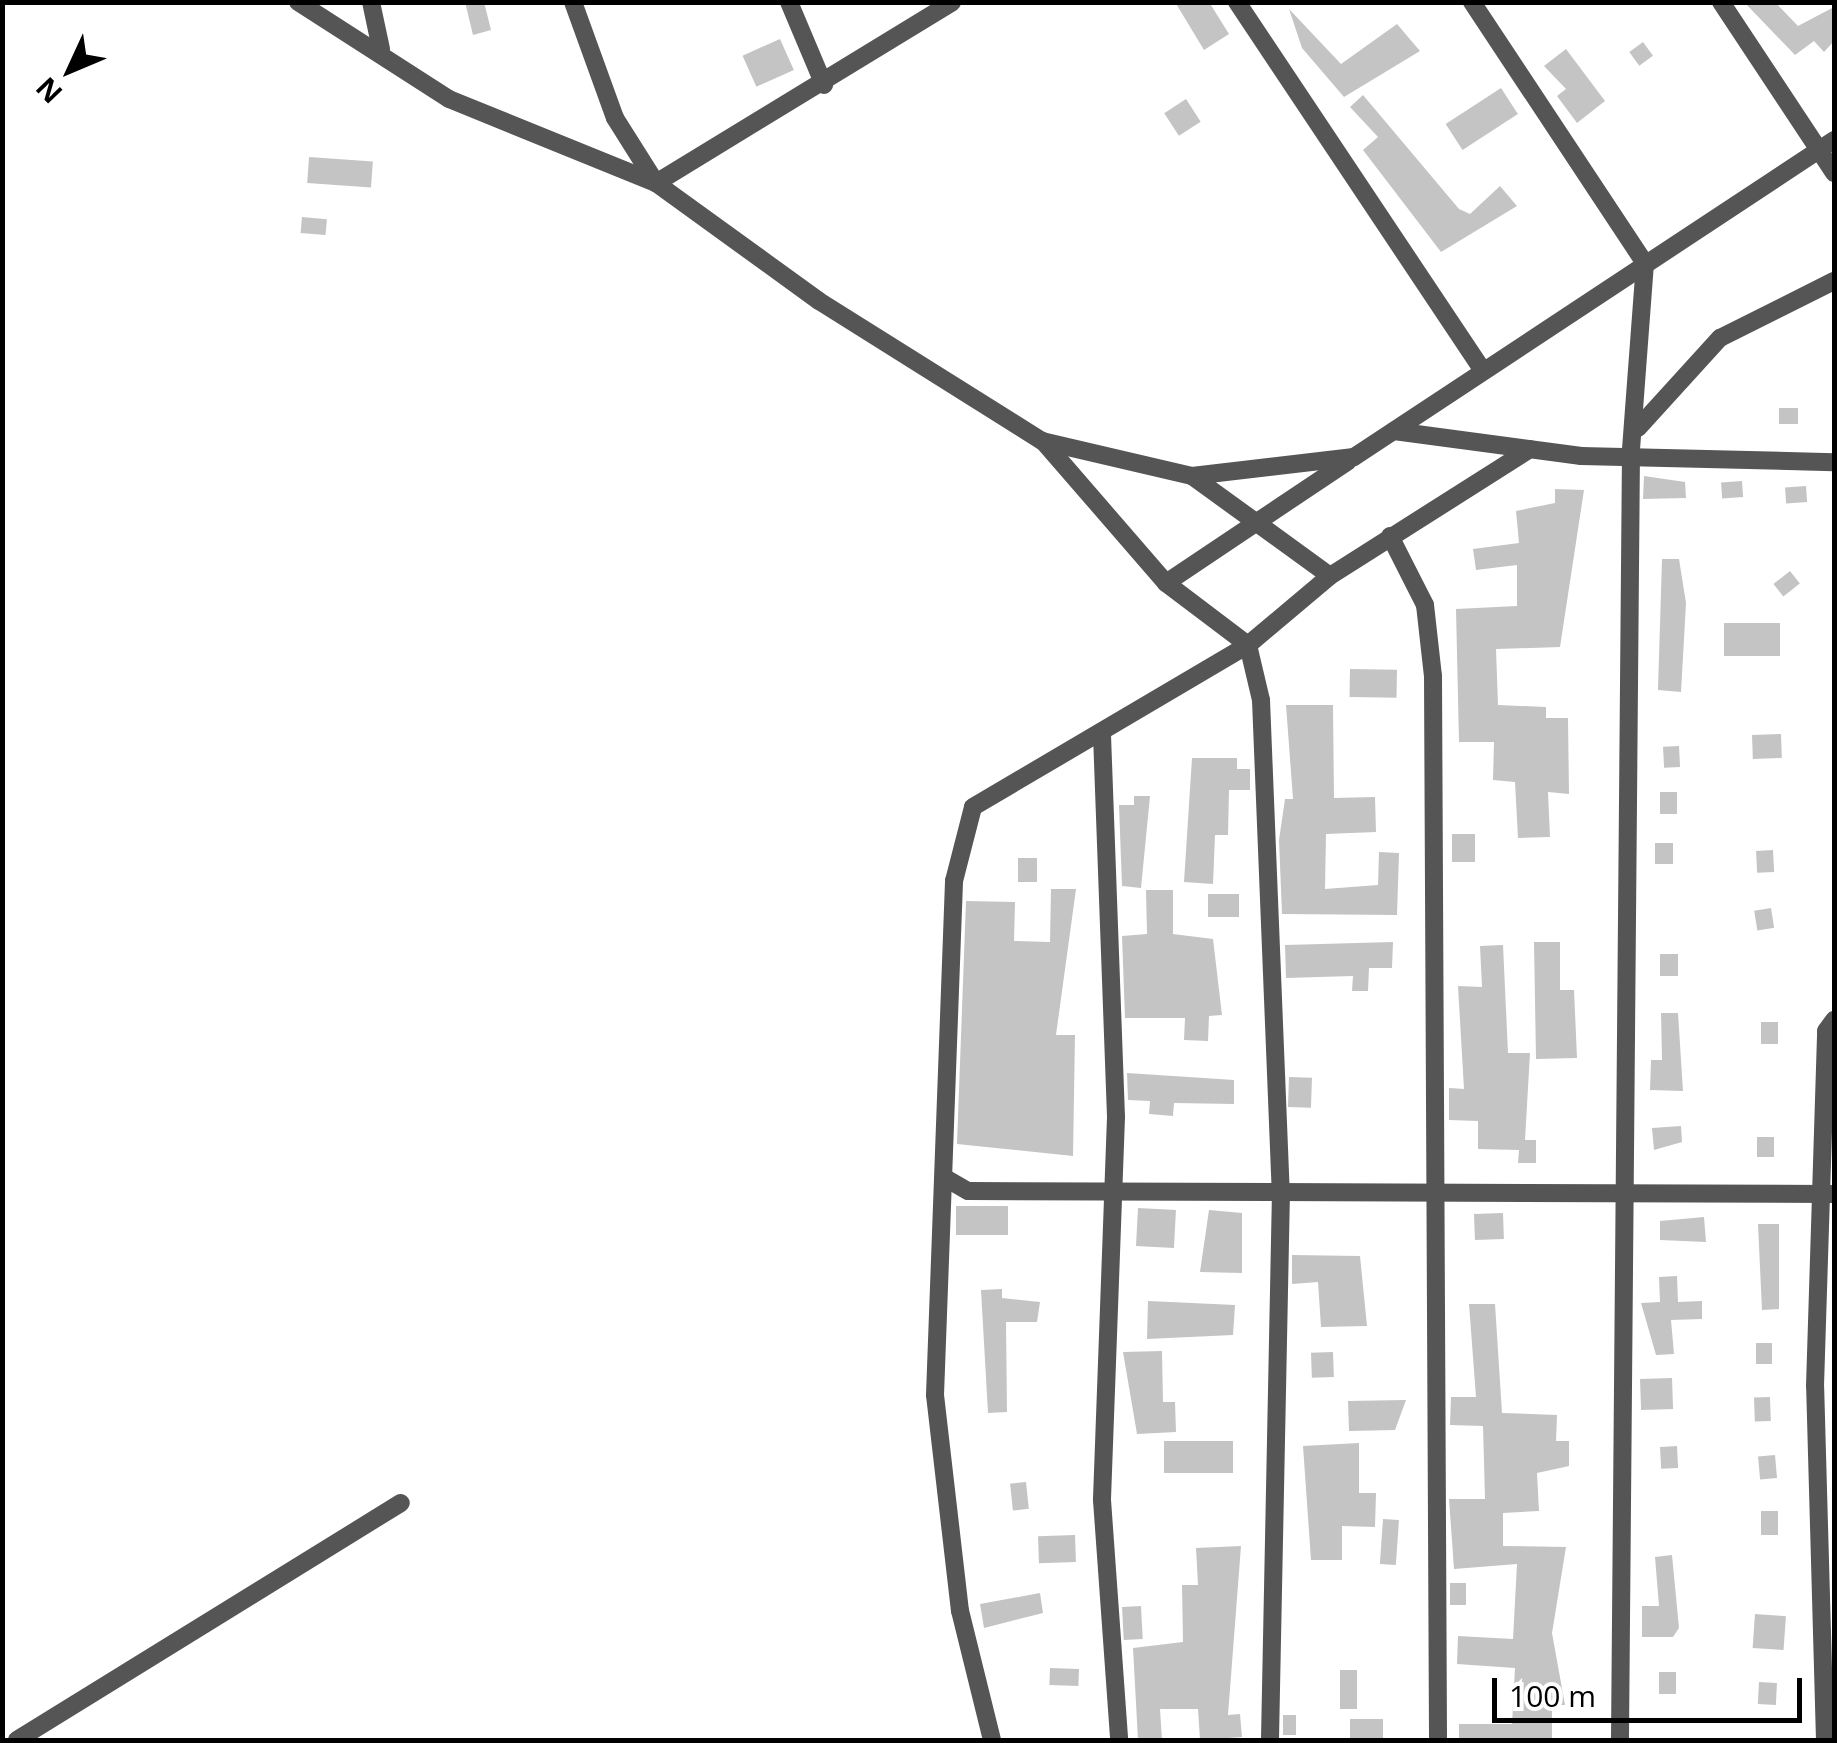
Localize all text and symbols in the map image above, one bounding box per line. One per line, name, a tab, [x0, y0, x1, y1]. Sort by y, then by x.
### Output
north arrow	[20, 20, 120, 120]
text: N	[27, 69, 70, 112]
scale bar	[1497, 1658, 1807, 1720]
text: 100 m	[1509, 1675, 1596, 1716]

